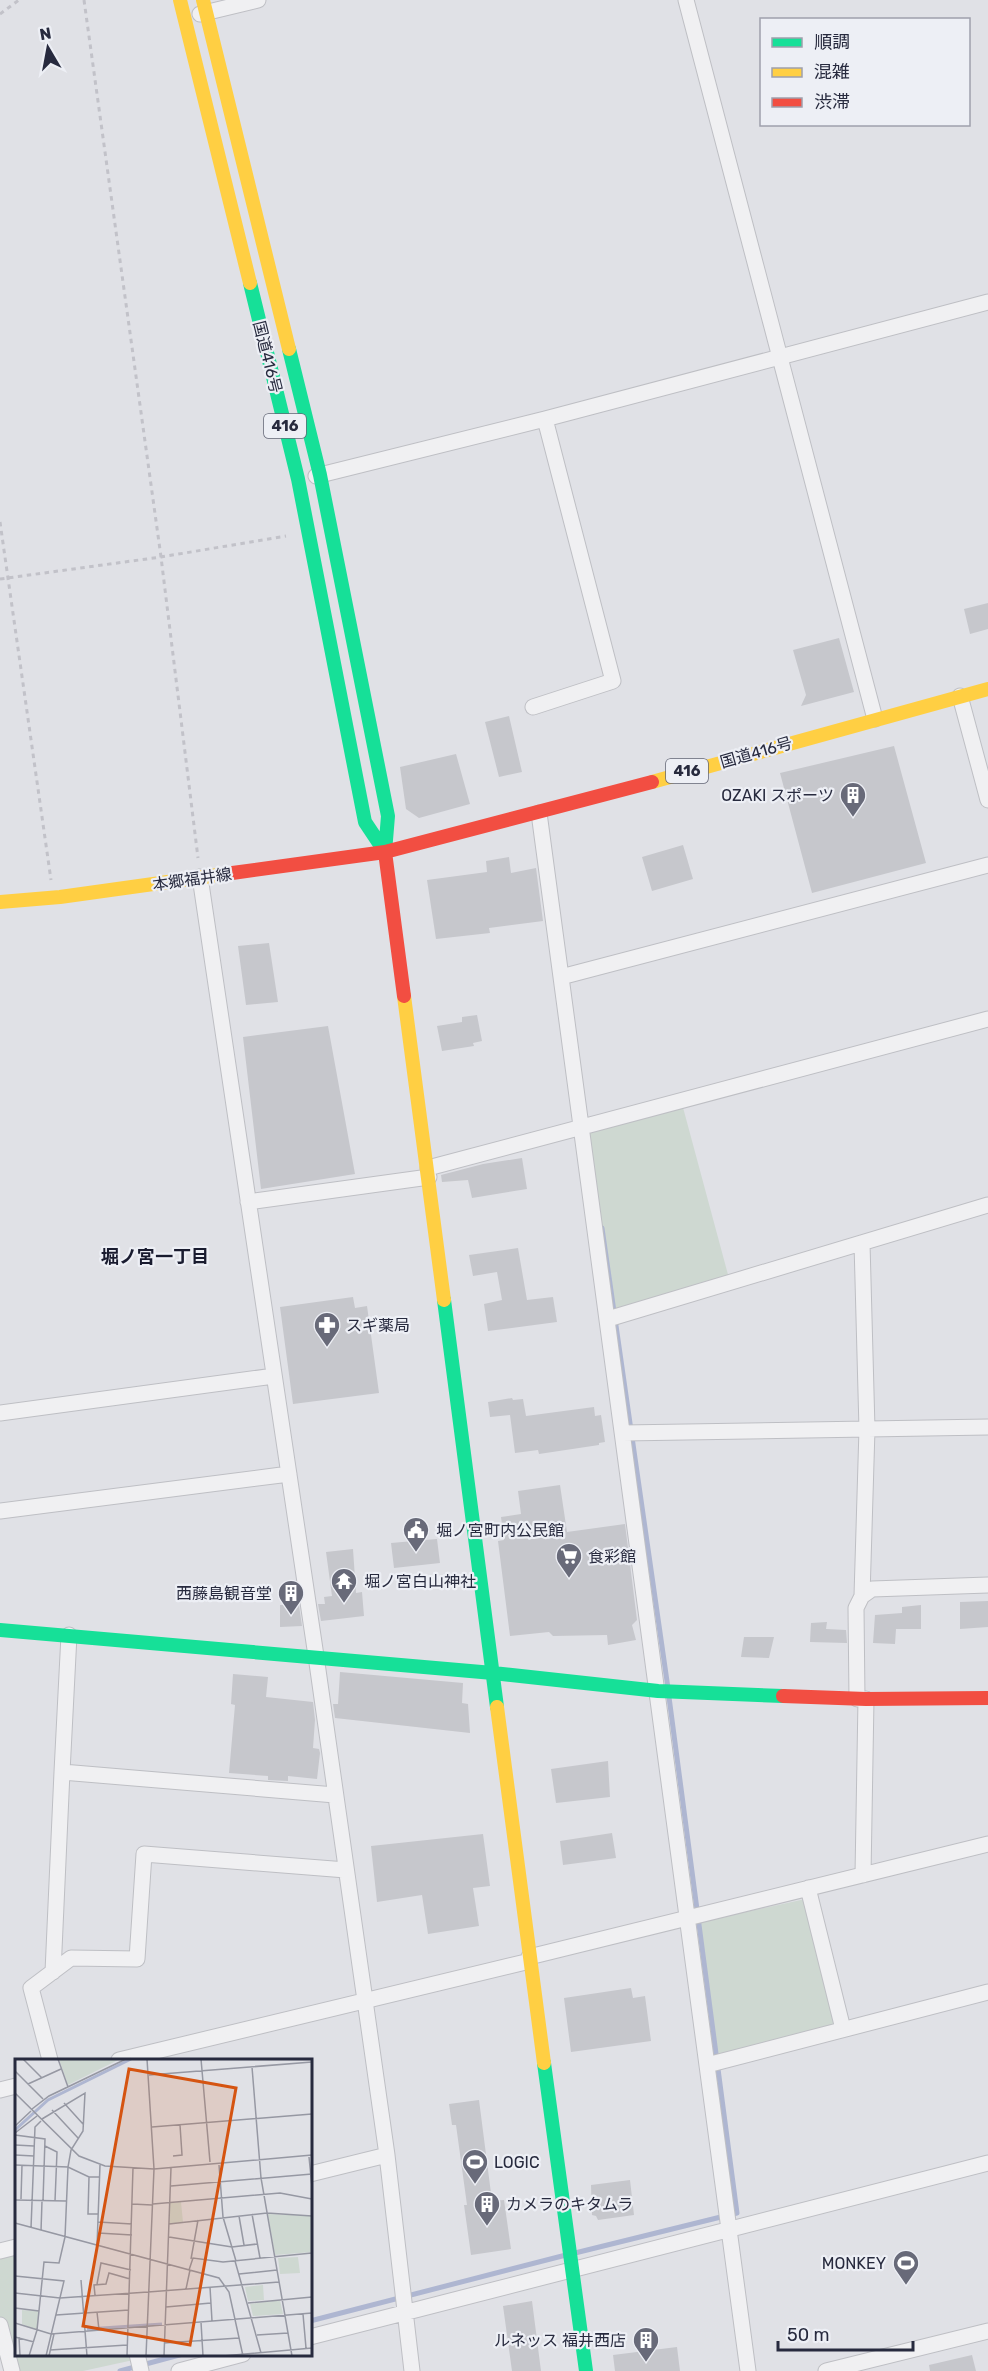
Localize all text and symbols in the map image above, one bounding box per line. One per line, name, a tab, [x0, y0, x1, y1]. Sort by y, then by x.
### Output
north arrow	[18, 18, 78, 78]
legend	[760, 18, 970, 126]
text: N	[38, 23, 53, 44]
text: 順調	[814, 31, 850, 53]
text: 混雑	[814, 61, 850, 83]
text: 渋滞	[814, 91, 850, 113]
street label: 国道416号	[249, 319, 286, 395]
road number: 416	[264, 414, 306, 438]
street label: 国道416号	[718, 733, 794, 772]
road number: 416	[666, 759, 708, 783]
building icon: OZAKI スポーツ	[838, 780, 868, 818]
place label: OZAKI スポーツ	[721, 786, 834, 805]
street label: 本郷福井線	[151, 865, 233, 894]
district label: 堀ノ宮一丁目	[101, 1246, 209, 1268]
pharmacy icon: スギ薬局	[312, 1310, 342, 1348]
place label: スギ薬局	[346, 1316, 410, 1335]
public building icon: 堀ノ宮町内公民館	[401, 1515, 431, 1553]
place label: 堀ノ宮町内公民館	[436, 1521, 564, 1540]
supermarket icon: 食彩館	[554, 1541, 584, 1579]
place label: 食彩館	[588, 1547, 636, 1566]
temple icon: 堀ノ宮白山神社	[329, 1566, 359, 1604]
place label: 堀ノ宮白山神社	[364, 1572, 476, 1591]
building icon: 西藤島観音堂	[276, 1578, 306, 1616]
place label: 西藤島観音堂	[176, 1584, 272, 1603]
inset map	[15, 2059, 312, 2356]
sports icon: LOGIC	[460, 2147, 490, 2185]
place label: LOGIC	[494, 2153, 540, 2172]
building icon: カメラのキタムラ	[472, 2189, 502, 2227]
place label: カメラのキタムラ	[506, 2195, 633, 2214]
sports icon: MONKEY	[891, 2248, 921, 2286]
place label: MONKEY	[822, 2254, 886, 2273]
scale bar	[778, 2314, 913, 2352]
text: 50 m	[787, 2324, 830, 2346]
building icon: ルネッス 福井西店	[631, 2325, 661, 2363]
place label: ルネッス 福井西店	[494, 2331, 626, 2350]

